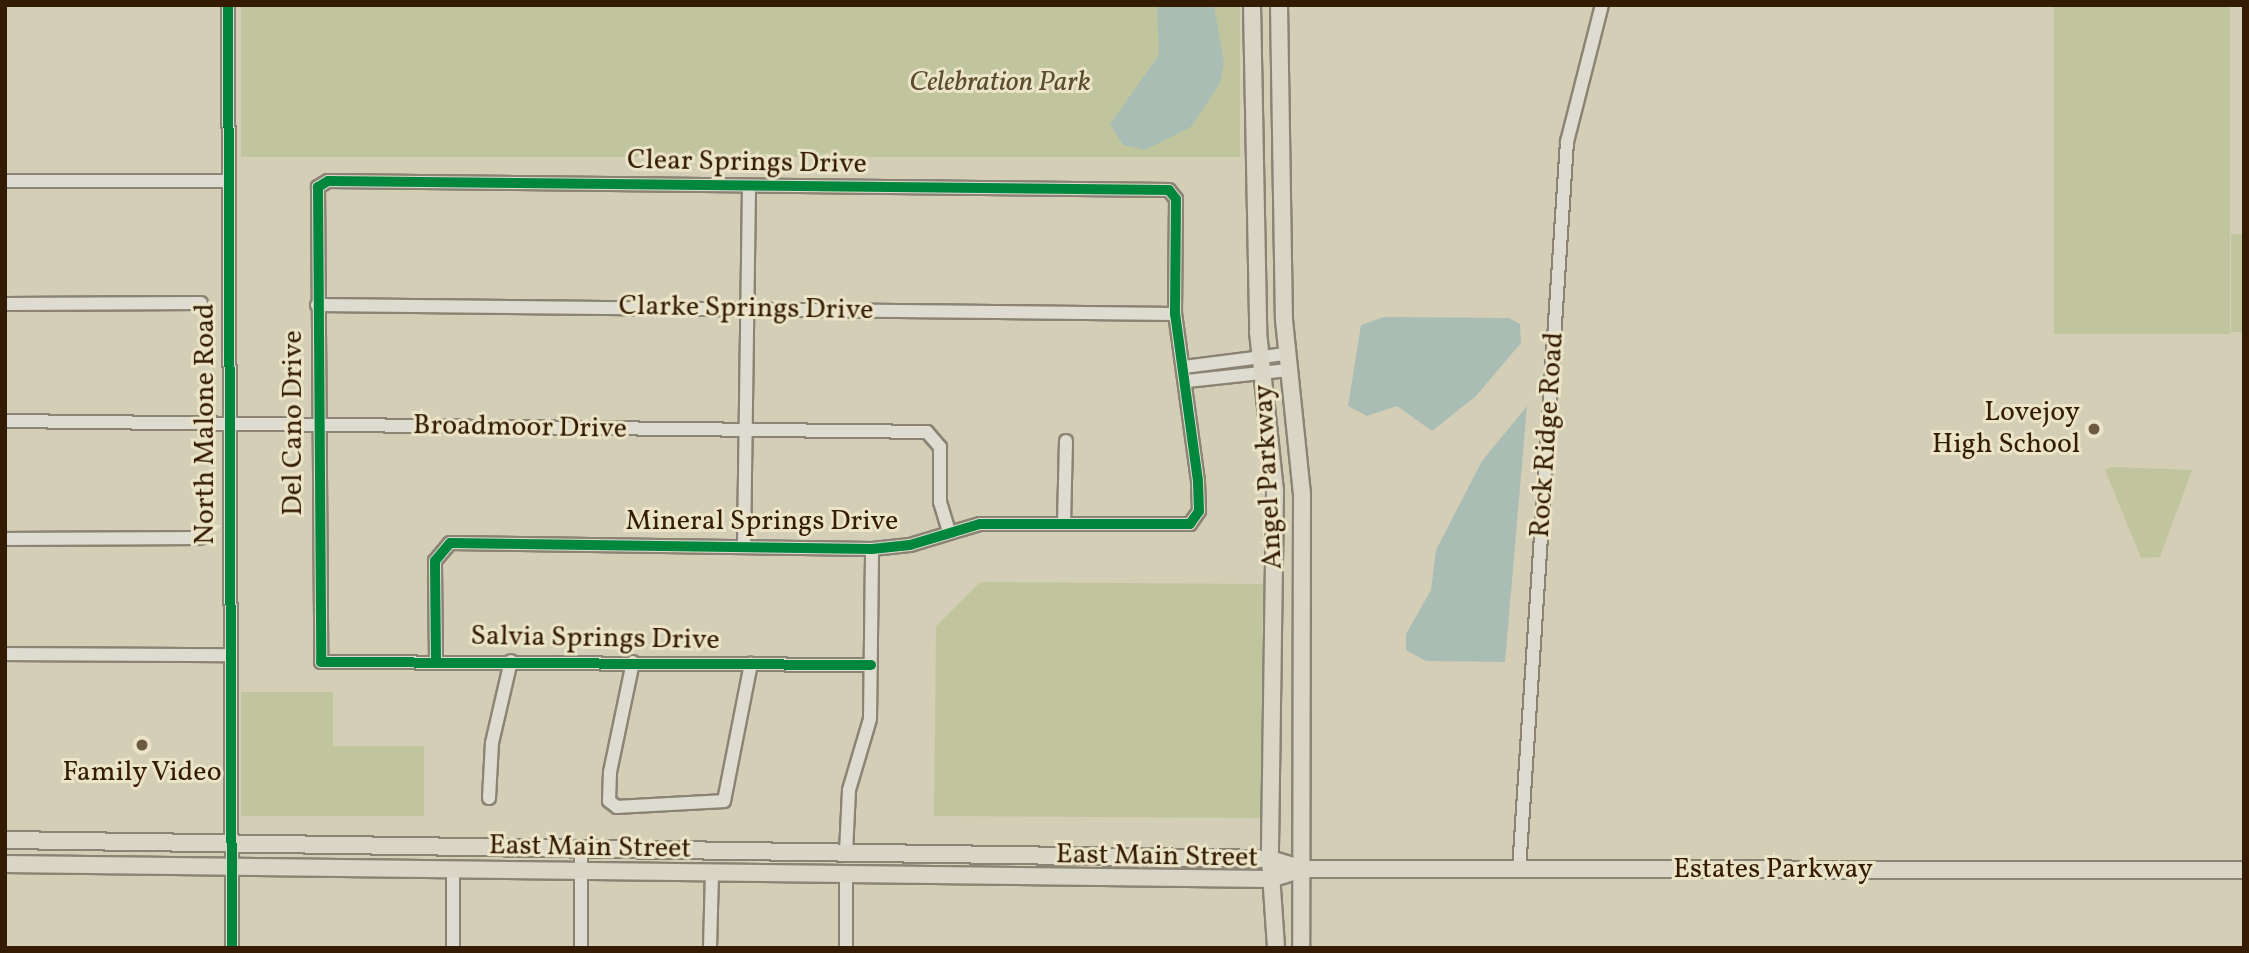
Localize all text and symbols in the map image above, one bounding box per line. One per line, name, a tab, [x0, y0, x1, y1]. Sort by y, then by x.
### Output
park label: Celebration Park	[909, 66, 1091, 100]
street label: Clear Springs Drive	[627, 144, 867, 182]
street label: Clarke Springs Drive	[618, 290, 874, 328]
street label: North Malone Road	[189, 303, 223, 545]
street label: Del Cano Drive	[277, 330, 311, 516]
street label: Rock Ridge Road	[1524, 331, 1572, 539]
street label: Angel Parkway	[1247, 384, 1291, 570]
place label: Lovejoy High School	[1932, 396, 2080, 462]
street label: Broadmoor Drive	[413, 409, 627, 447]
marker: Lovejoy High School	[2086, 421, 2102, 437]
street label: Mineral Springs Drive	[626, 505, 898, 539]
street label: Salvia Springs Drive	[470, 620, 720, 658]
marker: Family Video	[134, 737, 150, 753]
place label: Family Video	[62, 756, 222, 790]
street label: East Main Street	[489, 829, 691, 867]
street label: East Main Street	[1056, 838, 1258, 876]
street label: Estates Parkway	[1673, 853, 1873, 887]

